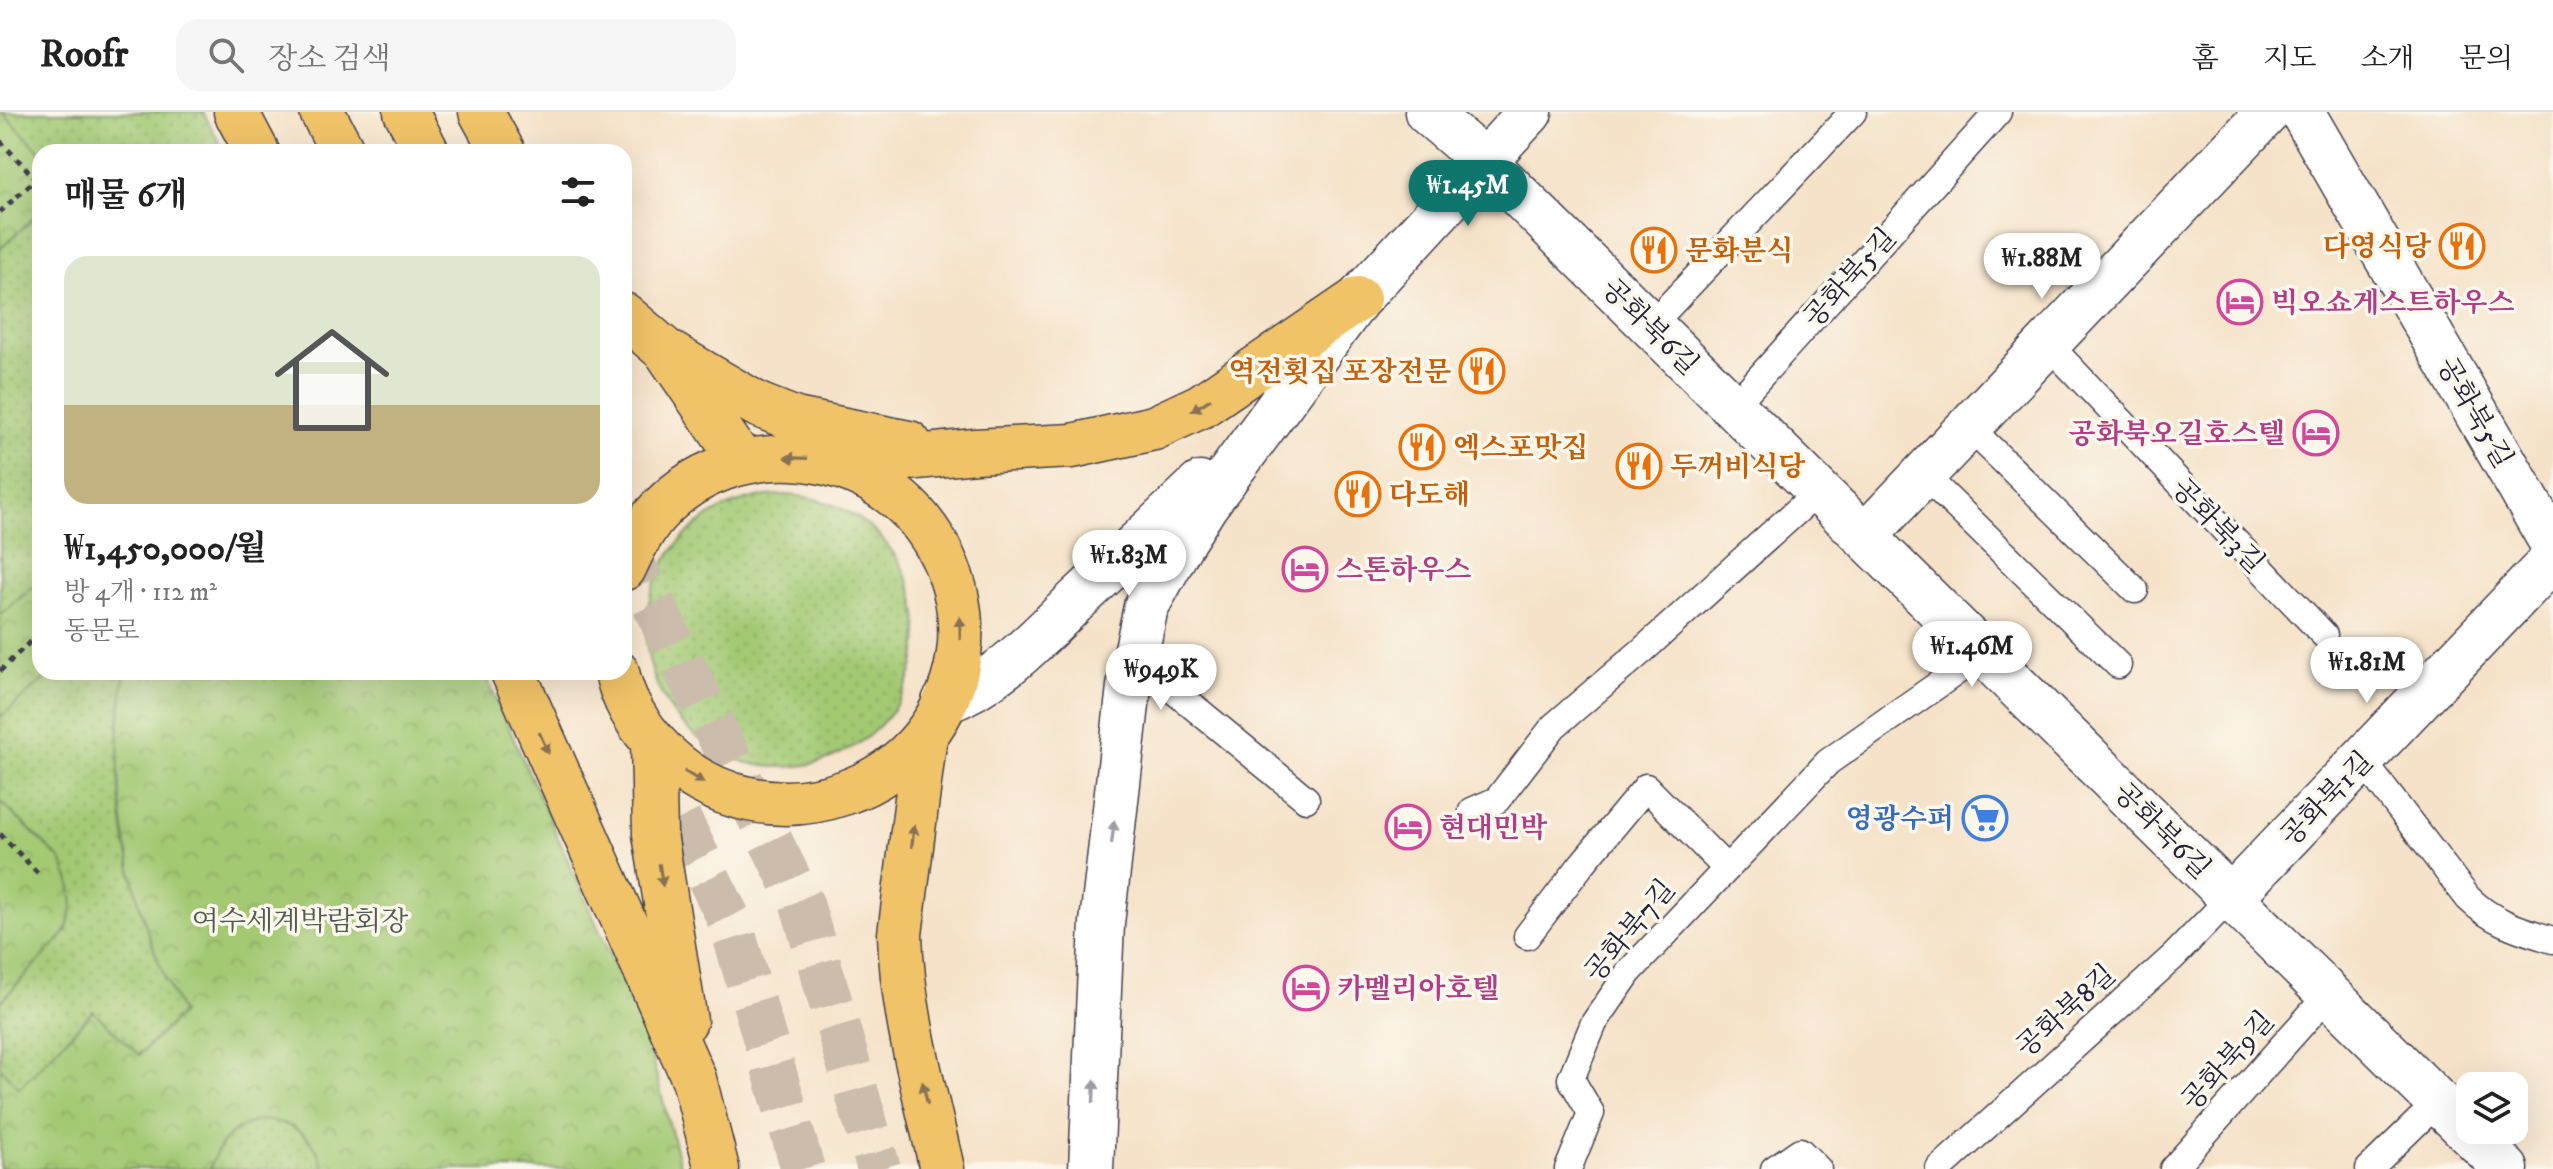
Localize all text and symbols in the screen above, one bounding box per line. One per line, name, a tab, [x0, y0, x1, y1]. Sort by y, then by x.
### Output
search box	[176, 19, 736, 91]
text: Roofr	[40, 31, 128, 79]
icon: search	[204, 33, 248, 77]
text: 장소 검색	[268, 41, 391, 78]
text: 홈	[2192, 41, 2219, 76]
text: 지도	[2263, 41, 2317, 76]
text: 소개	[2361, 41, 2415, 76]
text: 문의	[2459, 41, 2513, 76]
pin: ₩1.45M	[1403, 160, 1533, 228]
text: ₩1.45M	[1427, 169, 1509, 202]
icon: filters	[556, 170, 600, 214]
text: 매물 6개	[64, 175, 188, 217]
street label: 공화북5길	[1796, 221, 1904, 335]
restaurant icon: 다영식당	[2438, 222, 2486, 270]
restaurant icon: 문화분식	[1630, 226, 1678, 274]
place label: 다영식당	[2323, 230, 2432, 265]
pin: ₩1.88M	[1977, 233, 2107, 301]
place label: 문화분식	[1685, 234, 1793, 269]
text: ₩1.88M	[2002, 242, 2082, 275]
street label: 공화북6길	[1594, 271, 1706, 383]
hotel icon: 빅오쇼게스트하우스	[2216, 278, 2264, 326]
place label: 빅오쇼게스트하우스	[2271, 286, 2514, 321]
icon: home	[260, 308, 404, 452]
restaurant icon: 역전횟집 포장전문	[1458, 347, 1506, 395]
street label: 공화북5길	[2429, 351, 2520, 474]
place label: 역전횟집 포장전문	[1229, 355, 1451, 390]
one-way arrow	[1190, 398, 1212, 412]
hotel icon: 공화북오길호스텔	[2292, 409, 2340, 457]
place label: 공화북오길호스텔	[2069, 417, 2285, 452]
restaurant icon: 엑스포맛집	[1398, 423, 1446, 471]
place label: 엑스포맛집	[1453, 431, 1588, 466]
restaurant icon: 두꺼비식당	[1615, 442, 1663, 490]
place label: 두꺼비식당	[1670, 450, 1806, 485]
one-way arrow	[783, 451, 808, 464]
restaurant icon: 다도해	[1334, 470, 1382, 518]
street label: 공화북3길	[2164, 471, 2272, 581]
place label: 다도해	[1389, 478, 1470, 513]
text: ₩1,450,000/월	[64, 528, 267, 570]
pin: ₩1.83M	[1064, 530, 1194, 598]
text: ₩1.83M	[1090, 539, 1168, 572]
hotel icon: 스톤하우스	[1281, 545, 1329, 593]
place label: 스톤하우스	[1336, 553, 1471, 588]
text: 방 4개 · 112 m²	[64, 576, 217, 609]
text: 동문로	[64, 615, 139, 648]
one-way arrow	[953, 615, 966, 640]
pin: ₩1.46M	[1907, 621, 2037, 689]
text: ₩1.46M	[1930, 630, 2014, 663]
pin: ₩1.81M	[2302, 637, 2432, 705]
pin: ₩949K	[1105, 644, 1217, 712]
text: ₩1.81M	[2328, 646, 2406, 679]
text: ₩949K	[1124, 653, 1198, 686]
one-way arrow	[538, 731, 551, 755]
street label: 공화북1길	[2273, 744, 2381, 854]
one-way arrow	[683, 770, 705, 784]
street label: 공화북6길	[2106, 775, 2218, 887]
supermarket icon: 영광수퍼	[1961, 794, 2009, 842]
place label: 영광수퍼	[1846, 802, 1954, 837]
hotel icon: 현대민박	[1384, 803, 1432, 851]
place label: 현대민박	[1439, 811, 1548, 846]
one-way arrow	[1106, 819, 1119, 844]
one-way arrow	[906, 823, 919, 848]
one-way arrow	[656, 863, 668, 888]
street label: 공화북7길	[1577, 873, 1683, 989]
park label: 여수세계박람회장	[192, 904, 408, 939]
street label: 공화북8길	[2009, 957, 2123, 1065]
hotel icon: 카멜리아호텔	[1282, 964, 1330, 1012]
place label: 카멜리아호텔	[1337, 972, 1499, 1007]
street label: 공화북9길	[2174, 1004, 2282, 1118]
map controls	[2456, 1072, 2528, 1144]
button: layers	[2456, 1072, 2528, 1144]
one-way arrow	[1088, 1078, 1101, 1103]
one-way arrow	[918, 1080, 931, 1105]

